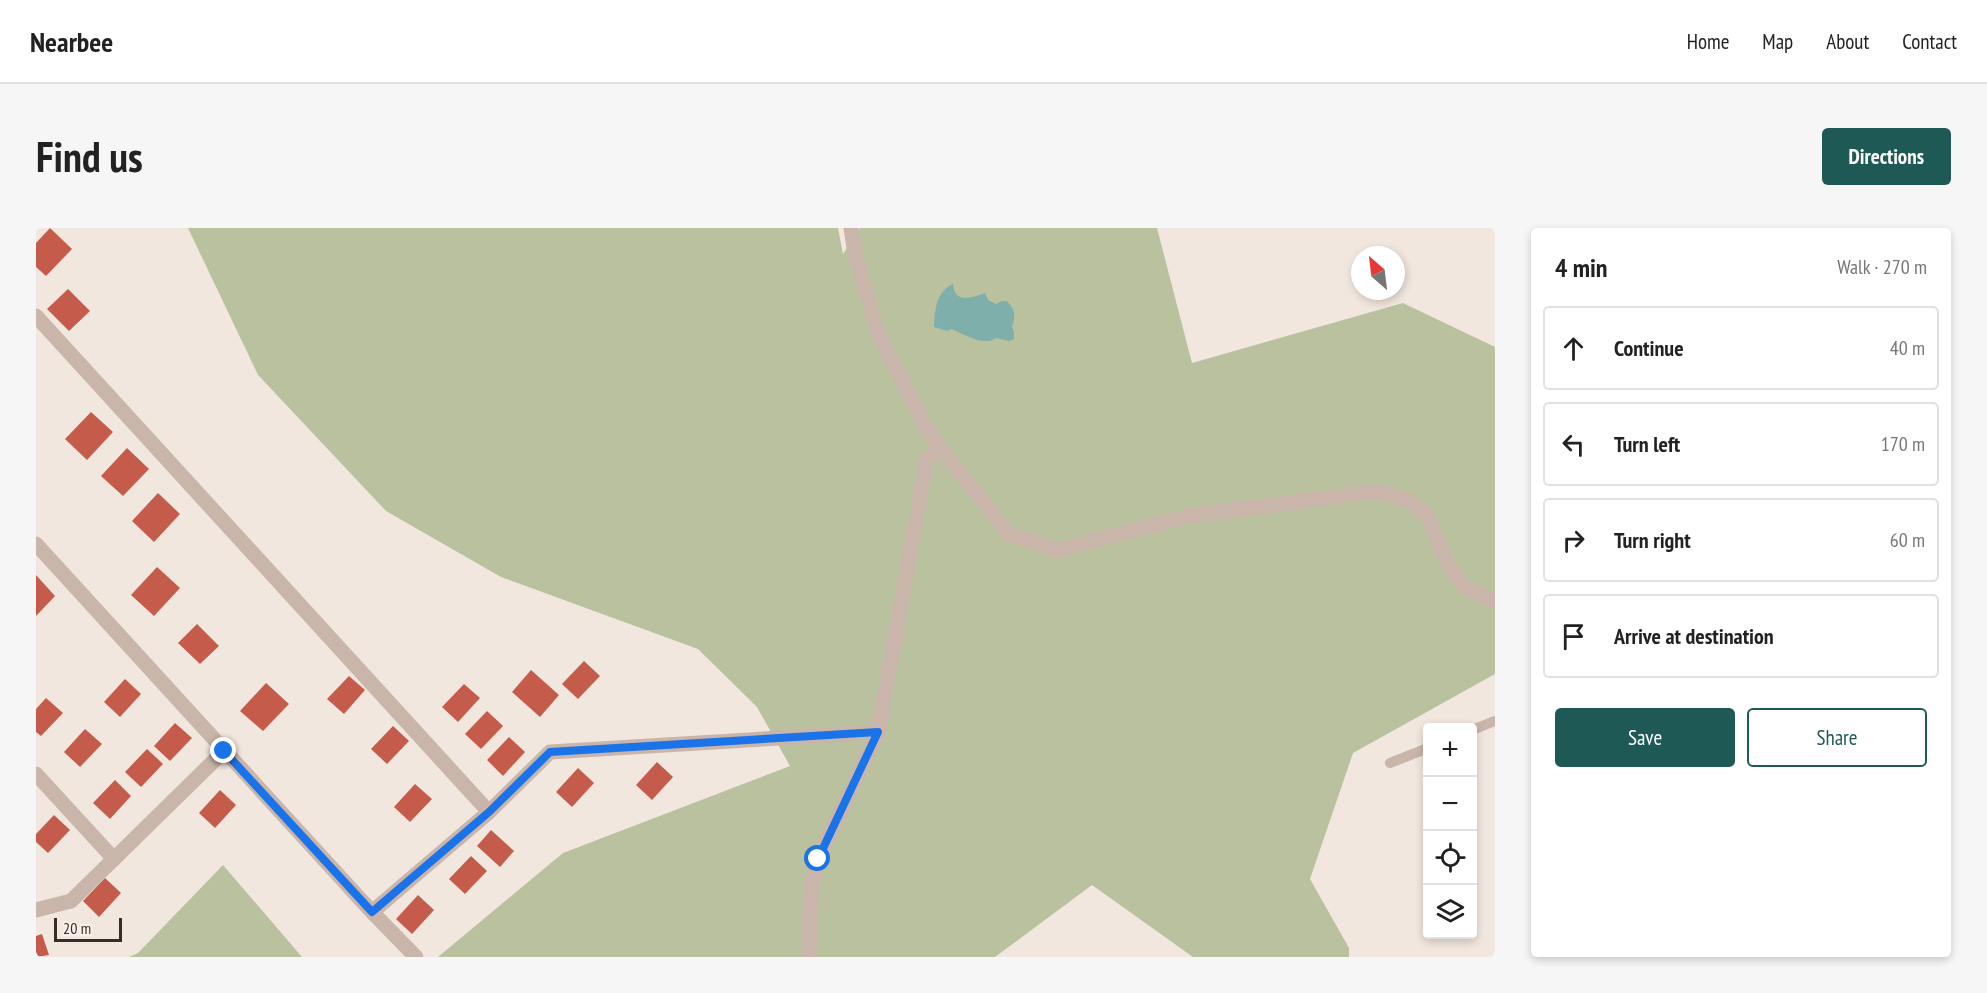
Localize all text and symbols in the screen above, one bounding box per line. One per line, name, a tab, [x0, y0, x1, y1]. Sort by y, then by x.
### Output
text: Nearbee	[30, 23, 113, 60]
text: Home	[1687, 28, 1729, 55]
text: Map	[1762, 28, 1793, 55]
text: About	[1826, 28, 1869, 55]
text: Contact	[1902, 28, 1957, 55]
button: Directions	[1822, 128, 1951, 185]
text: Find us	[36, 129, 143, 184]
north arrow	[1351, 246, 1405, 300]
text: 4 min	[1555, 251, 1608, 284]
text: Walk · 270 m	[1837, 254, 1927, 280]
icon: ahead	[1557, 332, 1590, 365]
text: Continue	[1614, 334, 1684, 362]
text: 40 m	[1890, 335, 1925, 361]
icon: left	[1557, 428, 1590, 461]
text: Turn left	[1614, 430, 1680, 458]
text: 170 m	[1881, 431, 1925, 457]
icon: right	[1557, 524, 1590, 557]
text: Turn right	[1614, 526, 1691, 554]
text: 60 m	[1890, 527, 1925, 553]
icon: arrive	[1557, 620, 1590, 653]
text: Arrive at destination	[1614, 622, 1774, 650]
button: Save	[1555, 708, 1735, 767]
button: Share	[1747, 708, 1927, 767]
map controls	[1423, 723, 1477, 939]
button: +	[1423, 723, 1477, 777]
route end	[210, 737, 236, 763]
button: −	[1423, 777, 1477, 831]
button: locate	[1423, 831, 1477, 885]
route start	[804, 845, 830, 871]
button: layers	[1423, 885, 1477, 939]
scale bar	[54, 915, 122, 942]
text: 20 m	[63, 918, 91, 938]

